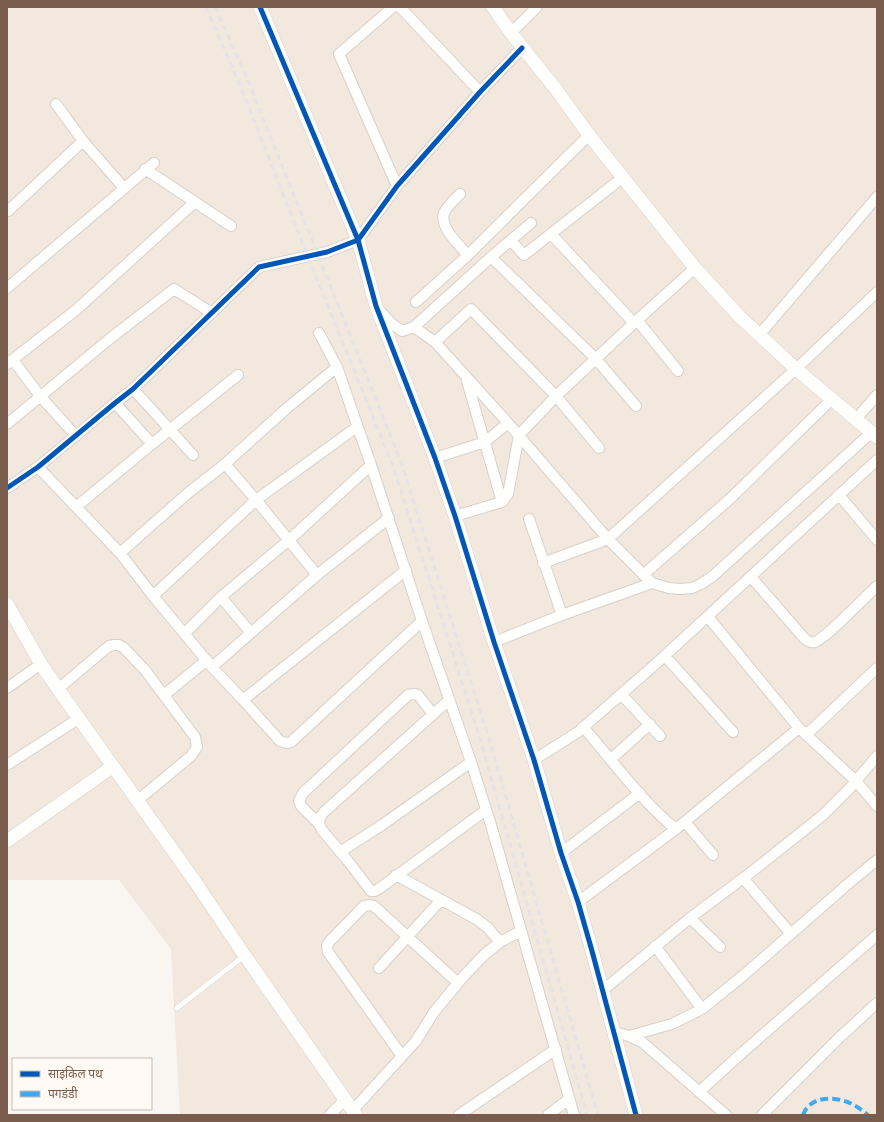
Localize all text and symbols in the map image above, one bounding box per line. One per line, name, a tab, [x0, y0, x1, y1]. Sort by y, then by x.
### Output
legend	[12, 1058, 152, 1110]
text: साइकिल पथ	[48, 1066, 103, 1081]
text: पगडंडी	[48, 1086, 78, 1101]

